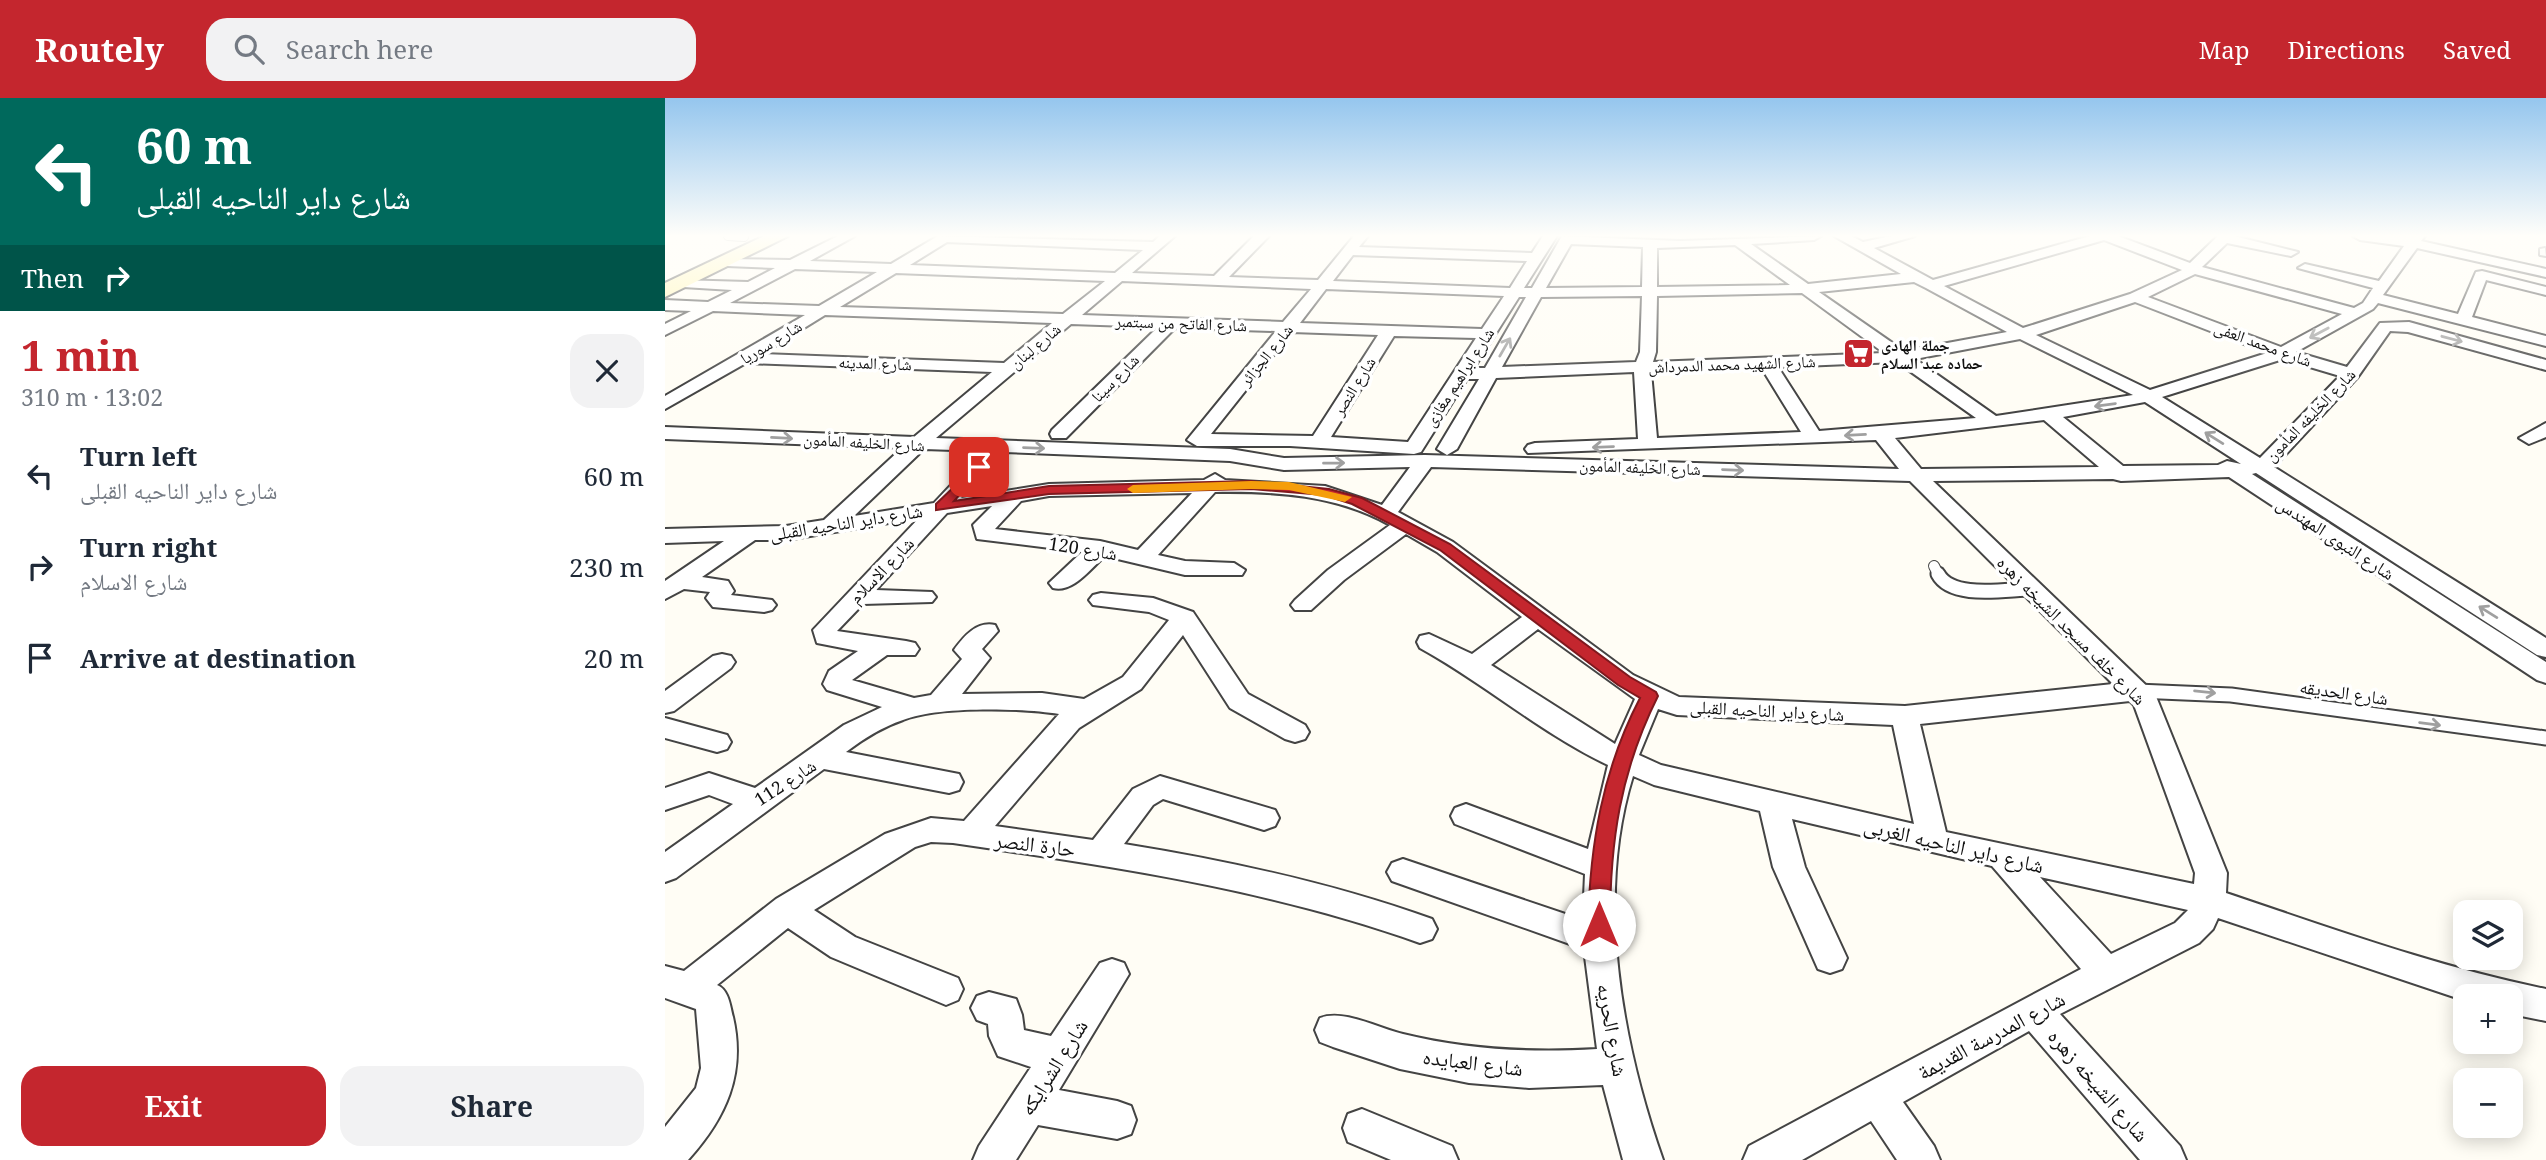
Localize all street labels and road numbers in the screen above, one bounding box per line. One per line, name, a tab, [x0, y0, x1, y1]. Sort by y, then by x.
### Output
street label: شارع الفاتح من سبتمبر	[1114, 310, 1247, 336]
street label: شارع سوريا	[736, 315, 806, 369]
street label: شارع محمد العفى	[2211, 316, 2315, 372]
street label: شارع لبنان	[1005, 318, 1065, 374]
street label: شارع الجزائر	[1234, 319, 1298, 391]
street label: شارع ابراهيم مغازى	[1419, 323, 1499, 431]
street label: شارع سينا	[1086, 349, 1144, 407]
street label: شارع الشهيد محمد الدمرداش	[1648, 350, 1816, 378]
street label: شارع المدينه	[838, 351, 912, 375]
street label: شارع النصر	[1327, 352, 1381, 420]
street label: شارع الخليفه المأمون	[2260, 364, 2360, 466]
street label: شارع الخليفه المأمون	[803, 428, 925, 456]
street label: شارع الخليفه المأمون	[1579, 454, 1701, 480]
street label: شارع النبوى المهندس	[2272, 491, 2400, 585]
street label: شارع داير الناحيه القبلى	[768, 498, 924, 546]
street label: شارع الاسلام	[843, 531, 920, 609]
street label: شارع 120	[1047, 531, 1119, 565]
street label: شارع خلف مسجد الشيخه زهره	[1992, 550, 2152, 710]
street label: شارع الحديقه	[2298, 674, 2390, 710]
street label: شارع داير الناحيه القبلى	[1689, 694, 1845, 726]
street label: شارع 112	[749, 753, 821, 811]
street label: شارع داير الناحيه الغربى	[1861, 811, 2047, 879]
street label: حارة النصر	[992, 825, 1077, 863]
street label: شارع الحريه	[1591, 981, 1635, 1079]
street label: شارع المدرسة القديمة	[1912, 984, 2070, 1086]
street label: شارع الشرايكه	[1012, 1014, 1094, 1120]
street label: شارع الشيخه زهره	[2042, 1023, 2156, 1147]
street label: شارع العبايده	[1421, 1042, 1525, 1082]

